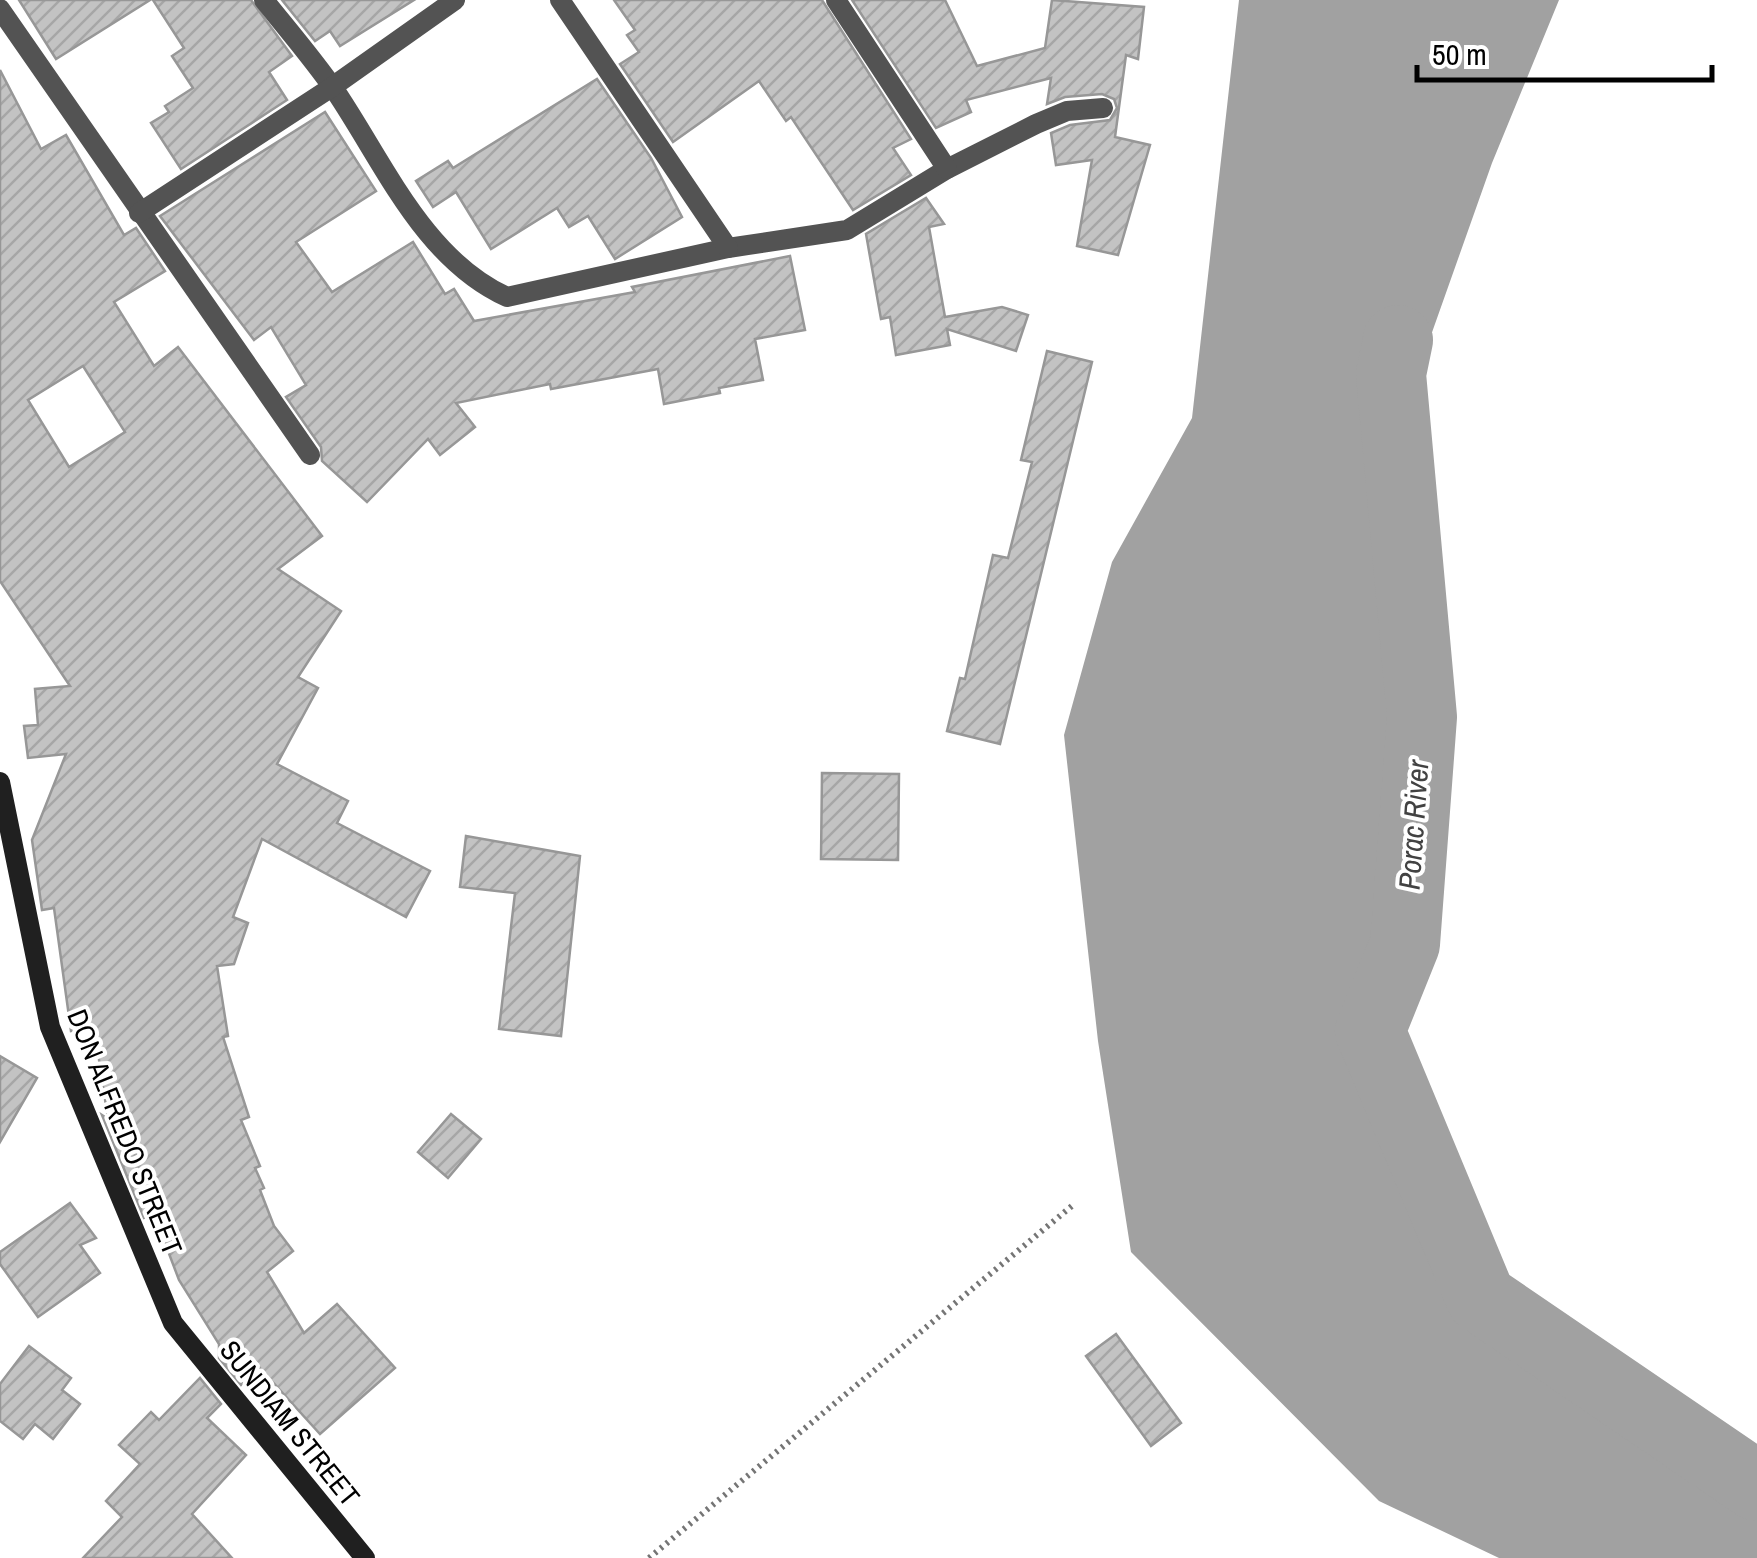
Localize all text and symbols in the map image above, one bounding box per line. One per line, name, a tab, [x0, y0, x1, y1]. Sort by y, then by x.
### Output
scale bar	[1417, 20, 1712, 82]
text: 50 m	[1432, 34, 1487, 74]
water label: Porac River	[1389, 758, 1438, 891]
street label: DON ALFREDO STREET	[58, 1004, 192, 1260]
street label: SUNDIAM STREET	[211, 1332, 369, 1514]

